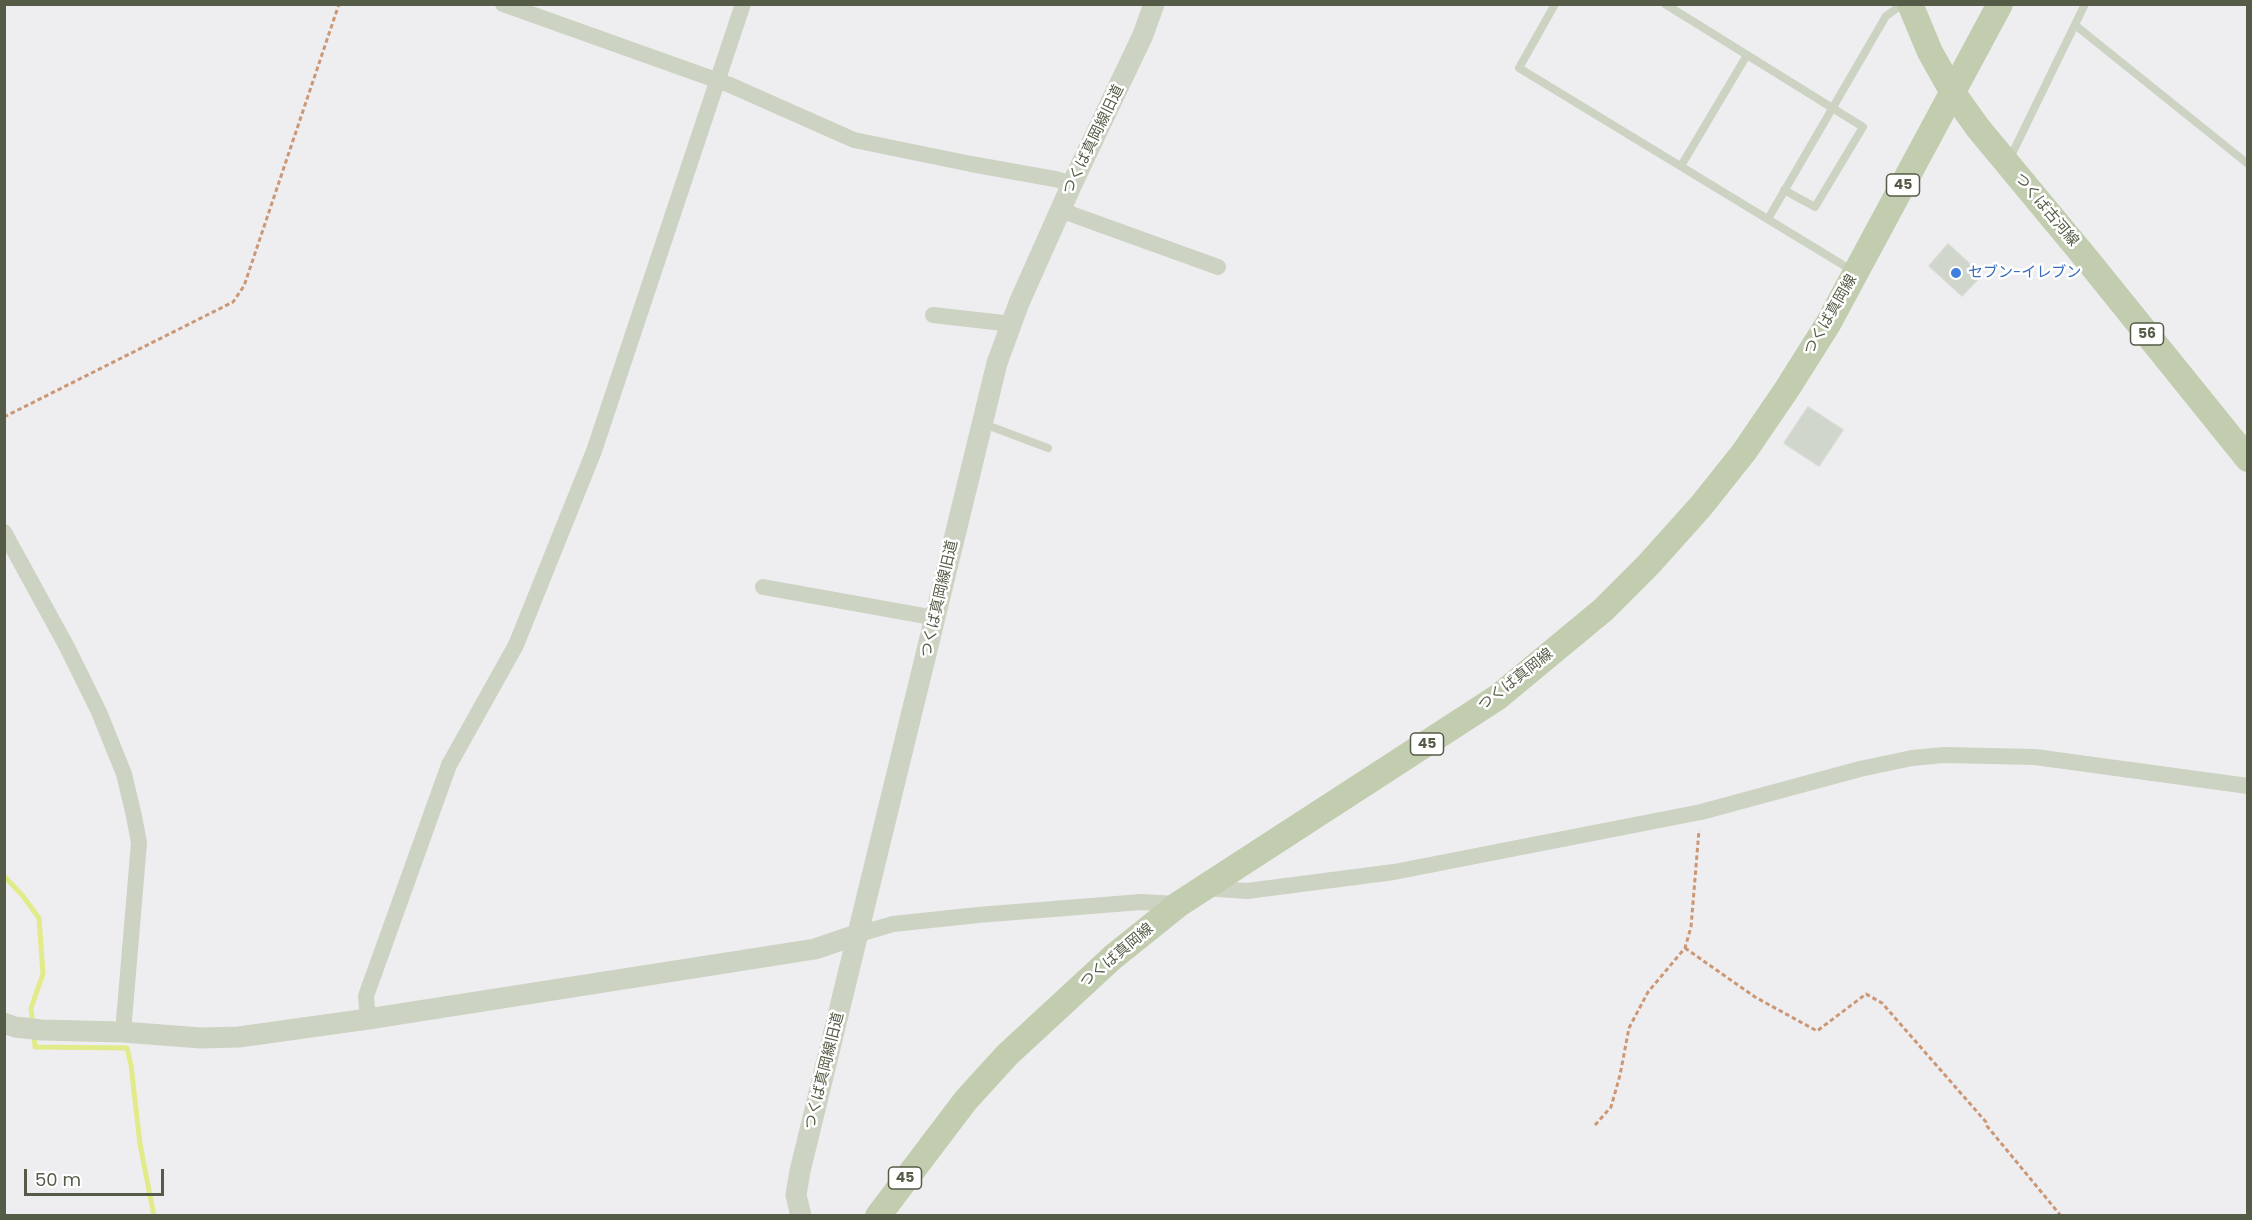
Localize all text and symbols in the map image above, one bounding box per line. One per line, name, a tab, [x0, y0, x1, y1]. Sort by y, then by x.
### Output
street label: つくば真岡線旧道	[1060, 82, 1128, 198]
street label: つくば古河線	[2010, 170, 2082, 250]
road number: 45	[1886, 174, 1920, 196]
place label: セブン-イレブン	[1968, 264, 2081, 282]
marker: セブン-イレブン	[1949, 266, 1963, 280]
street label: つくば真岡線	[1801, 272, 1861, 358]
road number: 56	[2130, 323, 2164, 345]
street label: つくば真岡線旧道	[918, 539, 962, 659]
street label: つくば真岡線	[1475, 645, 1557, 715]
road number: 45	[1410, 733, 1444, 755]
street label: つくば真岡線	[1077, 920, 1157, 992]
street label: つくば真岡線旧道	[802, 1011, 848, 1131]
scale bar	[27, 1157, 166, 1195]
text: 50 m	[35, 1167, 81, 1192]
road number: 45	[888, 1167, 922, 1189]

